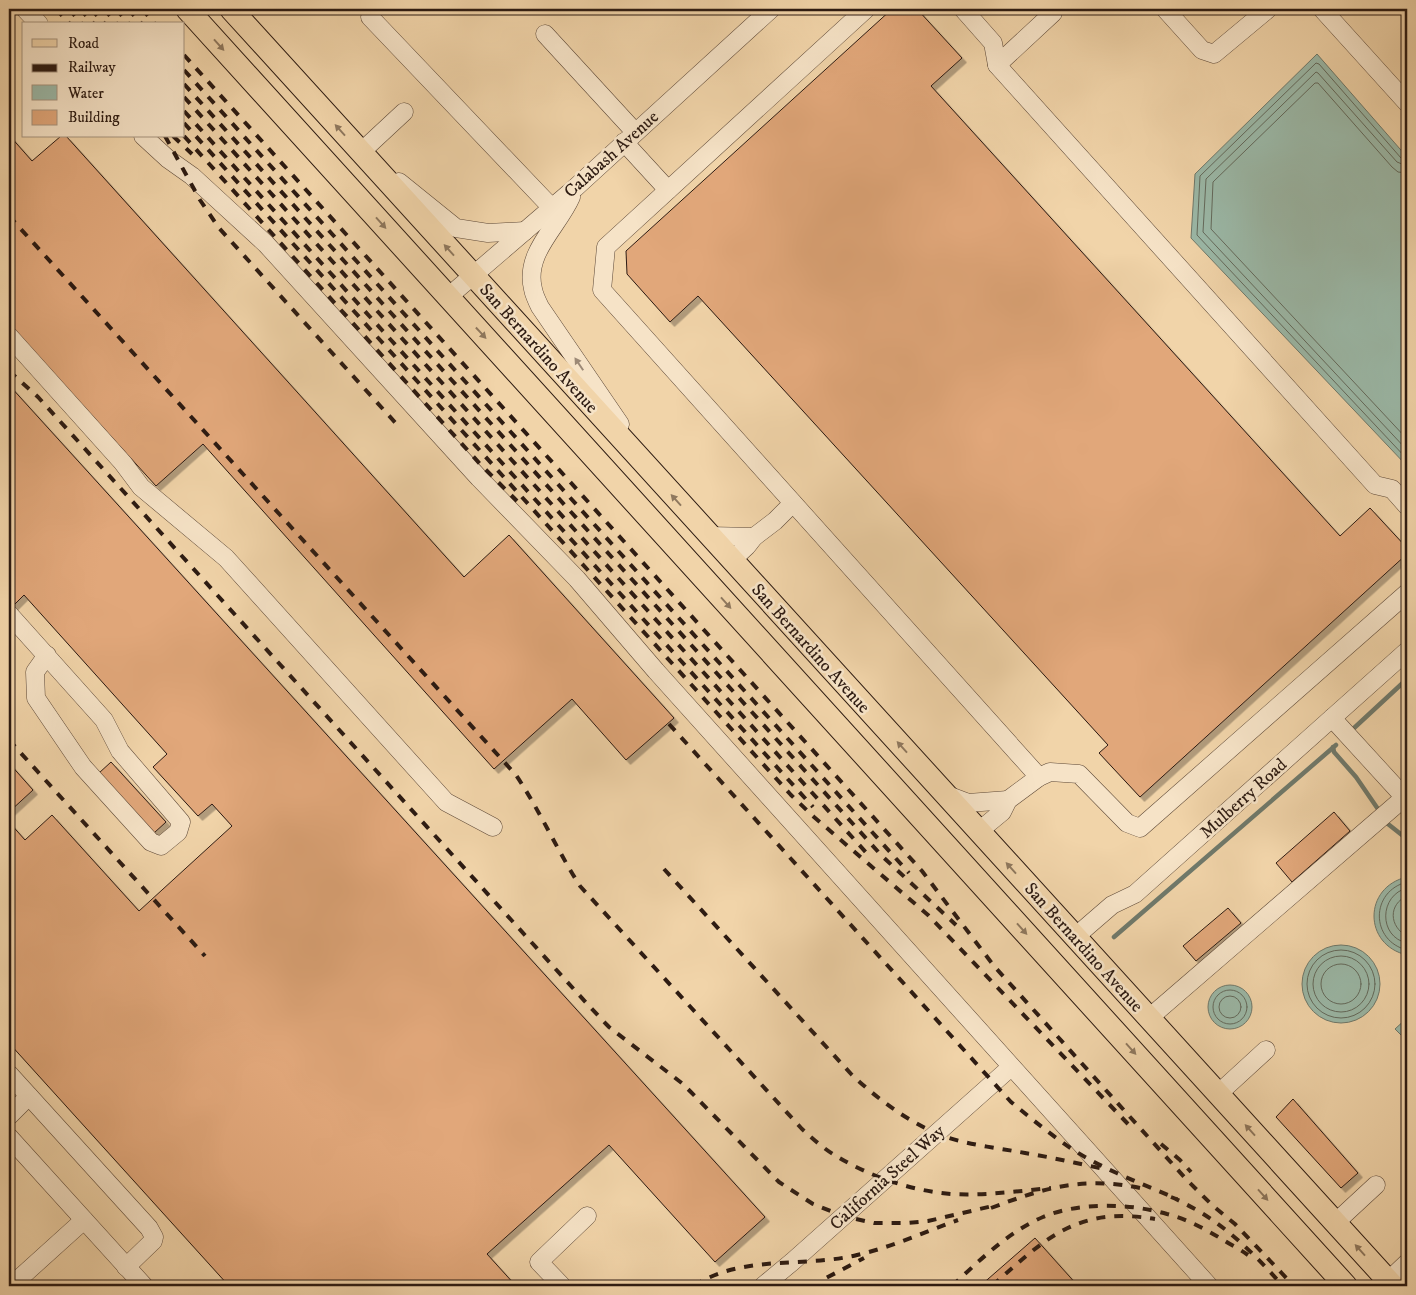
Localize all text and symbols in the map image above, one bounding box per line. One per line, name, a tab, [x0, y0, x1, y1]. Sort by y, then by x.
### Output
legend	[22, 22, 185, 138]
text: Road	[68, 34, 100, 53]
one-way arrow	[214, 38, 225, 51]
text: Railway	[68, 58, 116, 77]
text: Water	[67, 84, 104, 103]
street label: Calabash Avenue	[560, 106, 664, 203]
text: Building	[68, 108, 120, 127]
one-way arrow	[334, 124, 346, 136]
one-way arrow	[375, 216, 387, 228]
one-way arrow	[443, 245, 455, 257]
street label: San Bernardino Avenue	[474, 279, 602, 418]
one-way arrow	[475, 327, 487, 339]
one-way arrow	[574, 357, 584, 371]
one-way arrow	[670, 494, 682, 506]
street label: San Bernardino Avenue	[746, 579, 874, 718]
one-way arrow	[720, 596, 732, 608]
one-way arrow	[896, 742, 908, 754]
street label: Mulberry Road	[1196, 754, 1292, 843]
one-way arrow	[1006, 861, 1017, 874]
street label: San Bernardino Avenue	[1019, 878, 1147, 1017]
one-way arrow	[1016, 922, 1027, 935]
one-way arrow	[1125, 1042, 1137, 1054]
street label: California Steel Way	[826, 1120, 950, 1235]
one-way arrow	[1245, 1124, 1256, 1137]
one-way arrow	[1257, 1189, 1269, 1201]
one-way arrow	[1354, 1245, 1366, 1257]

